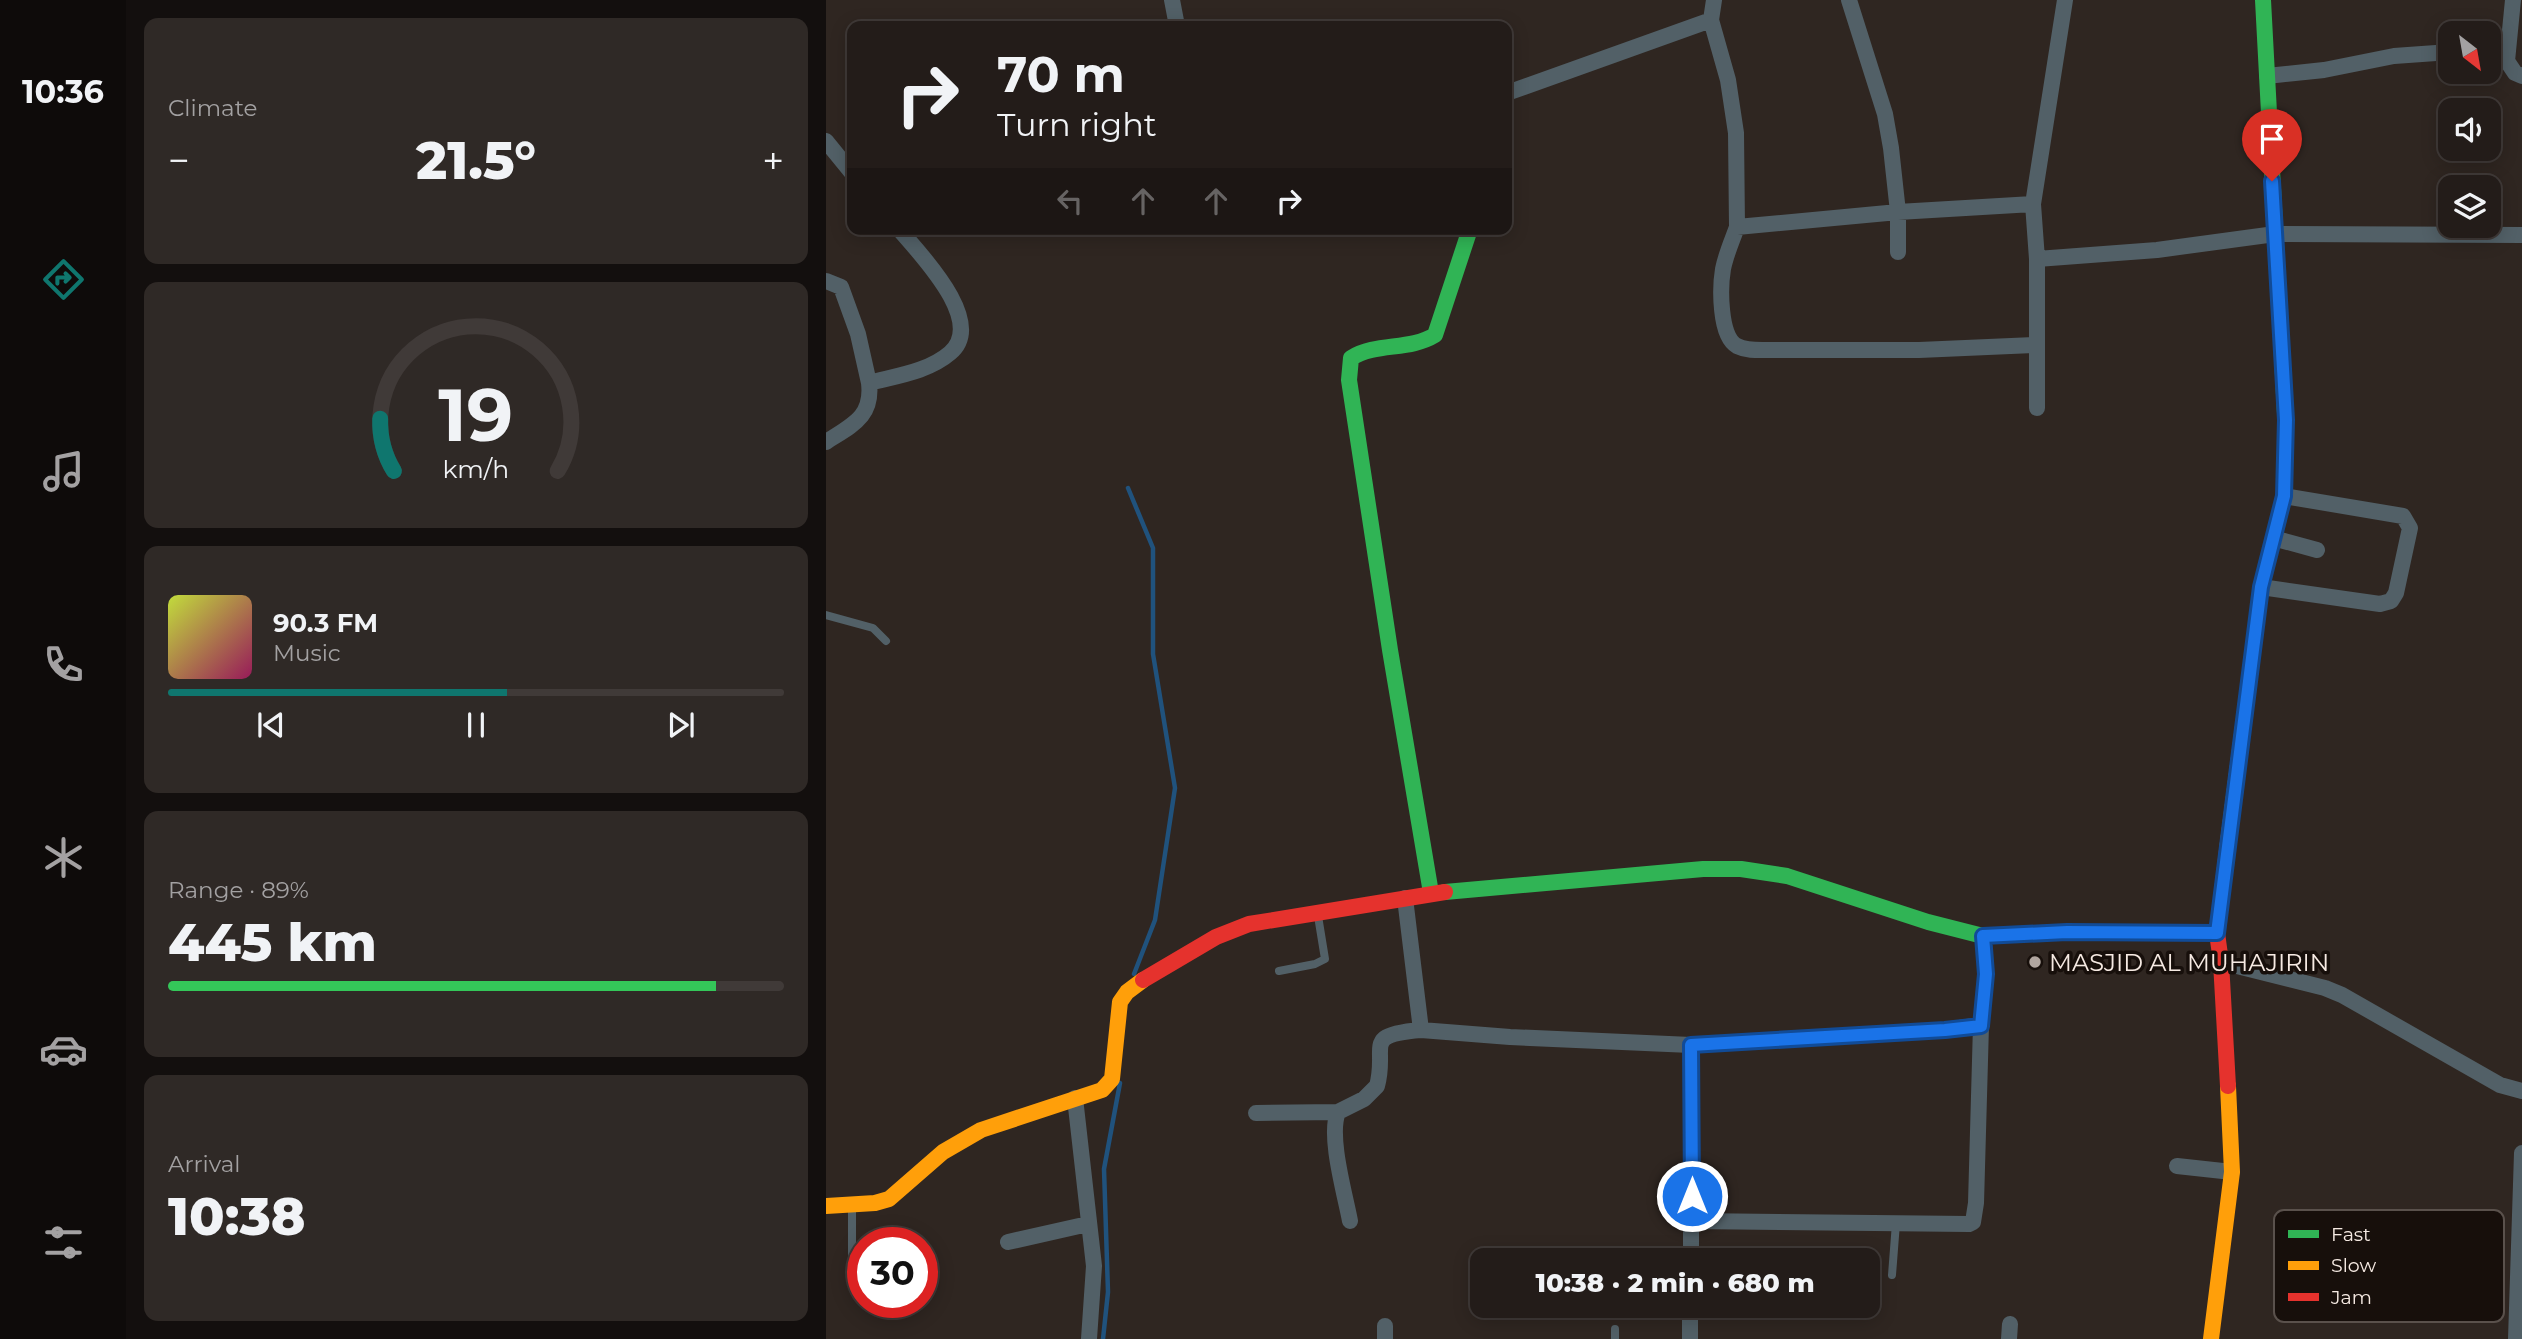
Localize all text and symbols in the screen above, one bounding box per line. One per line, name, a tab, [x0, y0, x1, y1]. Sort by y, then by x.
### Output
north arrow	[2438, 21, 2501, 84]
map controls	[2438, 21, 2501, 238]
text: 70 m	[997, 45, 1125, 104]
icon: right	[882, 49, 973, 140]
text: 10:36	[22, 72, 104, 111]
text: Climate	[168, 94, 257, 122]
button: sound	[2438, 98, 2501, 161]
text: Turn right	[997, 105, 1157, 144]
pin	[2242, 109, 2302, 181]
icon: arrive	[2253, 120, 2291, 158]
text: 21.5°	[416, 129, 536, 192]
text: −	[168, 137, 190, 184]
text: +	[762, 137, 784, 184]
button: layers	[2438, 175, 2501, 238]
icon: left	[1051, 182, 1089, 220]
icon: ahead	[1124, 182, 1162, 220]
icon: ahead	[1197, 182, 1235, 220]
icon: right	[1270, 182, 1308, 220]
icon: directions	[39, 255, 88, 304]
text: 19	[439, 372, 513, 460]
icon: music	[39, 447, 88, 496]
text: km/h	[443, 454, 509, 484]
text: 90.3 FM	[273, 607, 378, 639]
text: Music	[273, 639, 341, 667]
icon: phone	[39, 640, 88, 689]
icon: previous	[252, 706, 290, 744]
icon: pause	[457, 706, 495, 744]
icon: next	[662, 706, 700, 744]
icon: climate	[39, 833, 88, 882]
text: Range · 89%	[168, 876, 309, 904]
text: 445 km	[168, 911, 377, 974]
place label: MASJID AL MUHAJIRIN	[2049, 948, 2329, 977]
marker: MASJID AL MUHAJIRIN	[2027, 954, 2043, 970]
icon: car	[39, 1025, 88, 1074]
text: Arrival	[168, 1150, 241, 1178]
position arrow	[1655, 1159, 1729, 1233]
text: 10:38	[168, 1185, 306, 1248]
legend	[2274, 1210, 2504, 1322]
icon: filters	[39, 1218, 88, 1267]
text: Fast	[2331, 1223, 2371, 1246]
speed limit sign: 30	[847, 1227, 938, 1318]
text: Slow	[2331, 1254, 2376, 1277]
text: 10:38 · 2 min · 680 m	[1535, 1267, 1815, 1299]
text: Jam	[2330, 1286, 2372, 1309]

